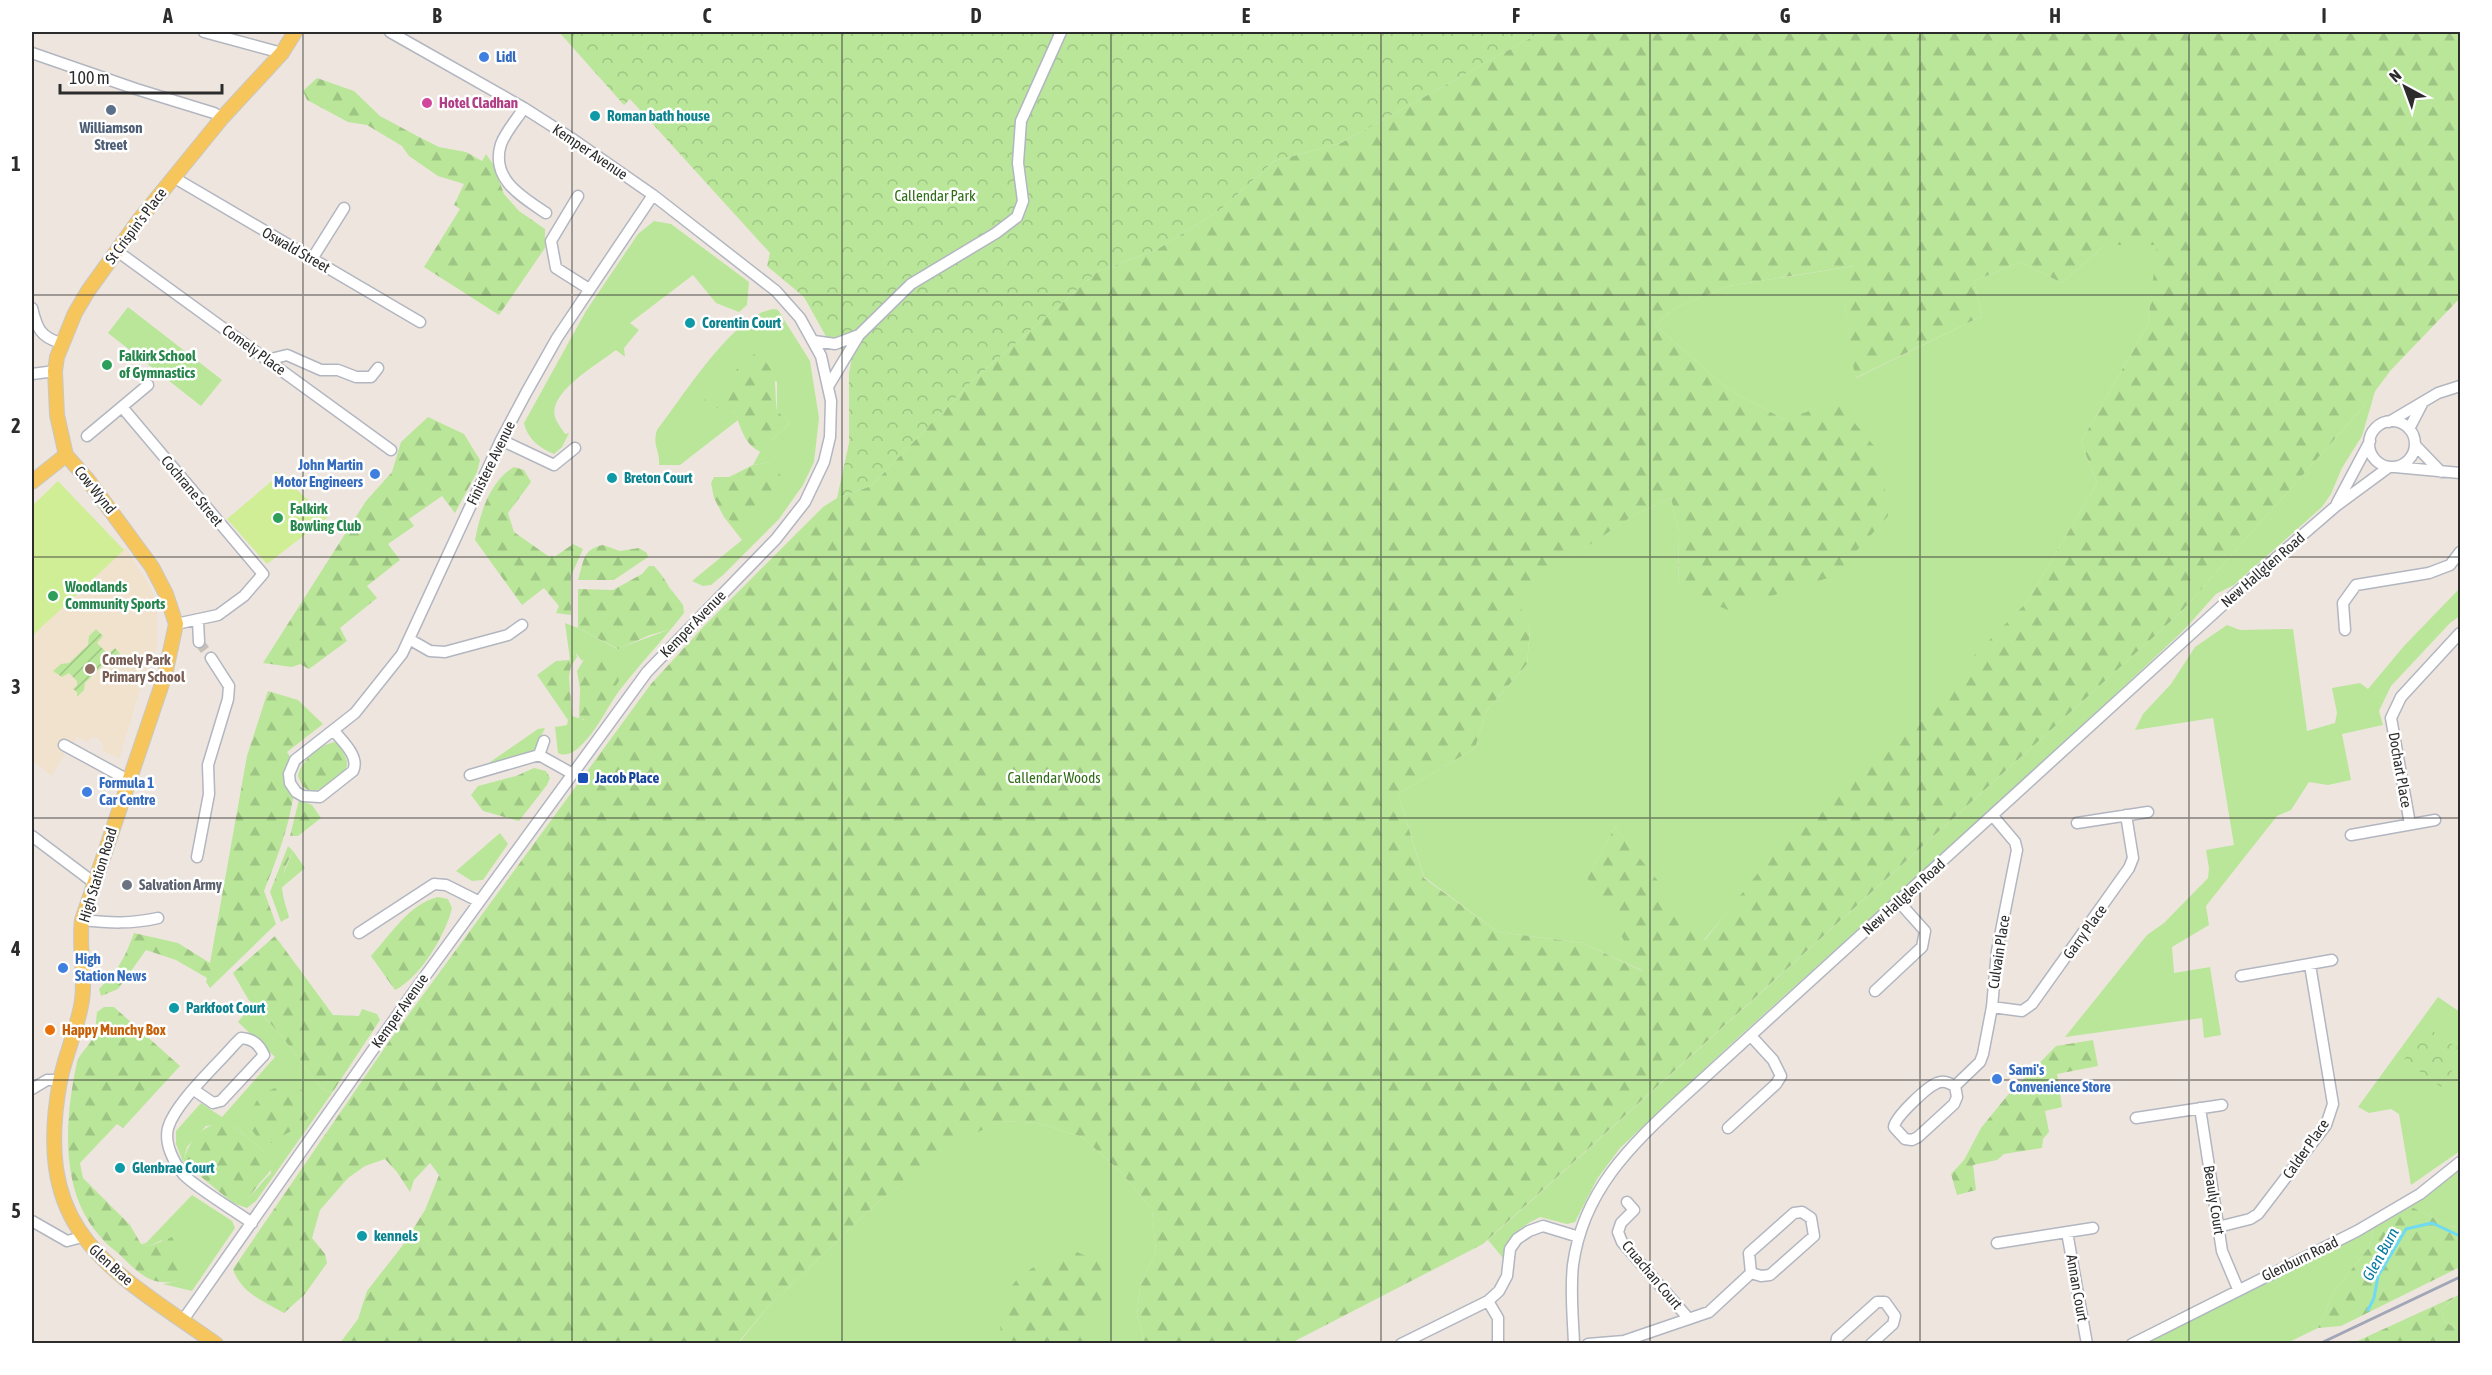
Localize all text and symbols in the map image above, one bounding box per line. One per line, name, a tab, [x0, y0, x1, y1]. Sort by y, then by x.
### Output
text: A	[162, 4, 173, 27]
text: B	[432, 4, 442, 27]
text: C	[703, 4, 712, 27]
text: D	[970, 4, 982, 27]
text: E	[1242, 4, 1251, 27]
text: F	[1512, 4, 1520, 27]
text: G	[1780, 4, 1791, 27]
text: H	[2049, 4, 2061, 27]
text: I	[2321, 4, 2327, 27]
place label: Lidl	[496, 48, 517, 65]
marker: Lidl	[477, 50, 491, 64]
scale bar	[60, 57, 222, 95]
north arrow	[2375, 57, 2435, 117]
text: N	[2386, 66, 2405, 86]
text: 100 m	[69, 67, 110, 88]
place label: Hotel Cladhan	[439, 94, 518, 111]
marker: Hotel Cladhan	[420, 96, 434, 110]
marker: Williamson Street	[104, 103, 118, 117]
place label: Roman bath house	[607, 107, 710, 124]
marker: Roman bath house	[588, 109, 602, 123]
place label: Williamson Street	[78, 119, 143, 153]
street label: Kemper Avenue	[550, 120, 631, 183]
text: 1	[11, 152, 21, 175]
street label: St Crispin's Place	[102, 184, 170, 267]
park label: Callendar Park	[894, 187, 976, 204]
street label: Oswald Street	[259, 223, 333, 276]
place label: Corentin Court	[702, 314, 782, 331]
marker: Corentin Court	[683, 316, 697, 330]
street label: Comely Place	[219, 321, 289, 378]
place label: Falkirk School of Gymnastics	[119, 347, 197, 381]
marker: Falkirk School of Gymnastics	[100, 358, 114, 372]
text: 2	[11, 414, 21, 437]
street label: Finistere Avenue	[463, 418, 518, 508]
street label: Cochrane Street	[158, 452, 227, 529]
place label: John Martin Motor Engineers	[274, 456, 364, 490]
street label: Cow Wynd	[71, 463, 120, 517]
marker: John Martin Motor Engineers	[368, 467, 382, 481]
place label: Breton Court	[624, 469, 693, 486]
marker: Breton Court	[605, 471, 619, 485]
place label: Falkirk Bowling Club	[290, 500, 361, 534]
marker: Falkirk Bowling Club	[271, 511, 285, 525]
street label: New Hallglen Road	[2217, 529, 2308, 610]
place label: Woodlands Community Sports	[64, 578, 166, 612]
street label: Kemper Avenue	[656, 586, 729, 661]
marker: Woodlands Community Sports	[46, 589, 60, 603]
place label: Comely Park Primary School	[102, 651, 186, 685]
marker: Comely Park Primary School	[83, 662, 97, 676]
text: 3	[11, 675, 21, 698]
street label: Dochart Place	[2385, 731, 2416, 809]
place label: Jacob Place	[594, 769, 659, 786]
park label: Callendar Woods	[1007, 769, 1101, 786]
marker: Jacob Place	[576, 771, 590, 785]
place label: Formula 1 Car Centre	[99, 774, 156, 808]
marker: Formula 1 Car Centre	[80, 785, 94, 799]
street label: High Station Road	[75, 825, 120, 924]
street label: New Hallglen Road	[1859, 855, 1948, 938]
place label: Salvation Army	[139, 876, 223, 893]
marker: Salvation Army	[120, 878, 134, 892]
street label: Garry Place	[2059, 901, 2110, 962]
street label: Culvain Place	[1984, 914, 2013, 990]
text: 4	[10, 937, 21, 960]
place label: High Station News	[75, 950, 147, 984]
marker: High Station News	[56, 961, 70, 975]
street label: Kemper Avenue	[368, 970, 431, 1051]
place label: Parkfoot Court	[186, 999, 266, 1016]
marker: Parkfoot Court	[167, 1001, 181, 1015]
place label: Happy Munchy Box	[62, 1021, 166, 1038]
marker: Happy Munchy Box	[43, 1023, 57, 1037]
place label: Sami's Convenience Store	[2009, 1061, 2111, 1095]
marker: Sami's Convenience Store	[1990, 1072, 2004, 1086]
street label: Calder Place	[2279, 1116, 2332, 1182]
place label: Glenbrae Court	[132, 1159, 215, 1176]
marker: Glenbrae Court	[113, 1161, 127, 1175]
street label: Beauly Court	[2201, 1164, 2228, 1236]
text: 5	[11, 1199, 21, 1222]
water label: Glen Burn	[2358, 1224, 2402, 1284]
place label: kennels	[374, 1227, 418, 1244]
marker: kennels	[355, 1229, 369, 1243]
street label: Glenburn Road	[2259, 1233, 2341, 1284]
street label: Cruachan Court	[1619, 1237, 1686, 1312]
street label: Glen Brae	[86, 1241, 137, 1289]
street label: Annan Court	[2063, 1253, 2092, 1323]

